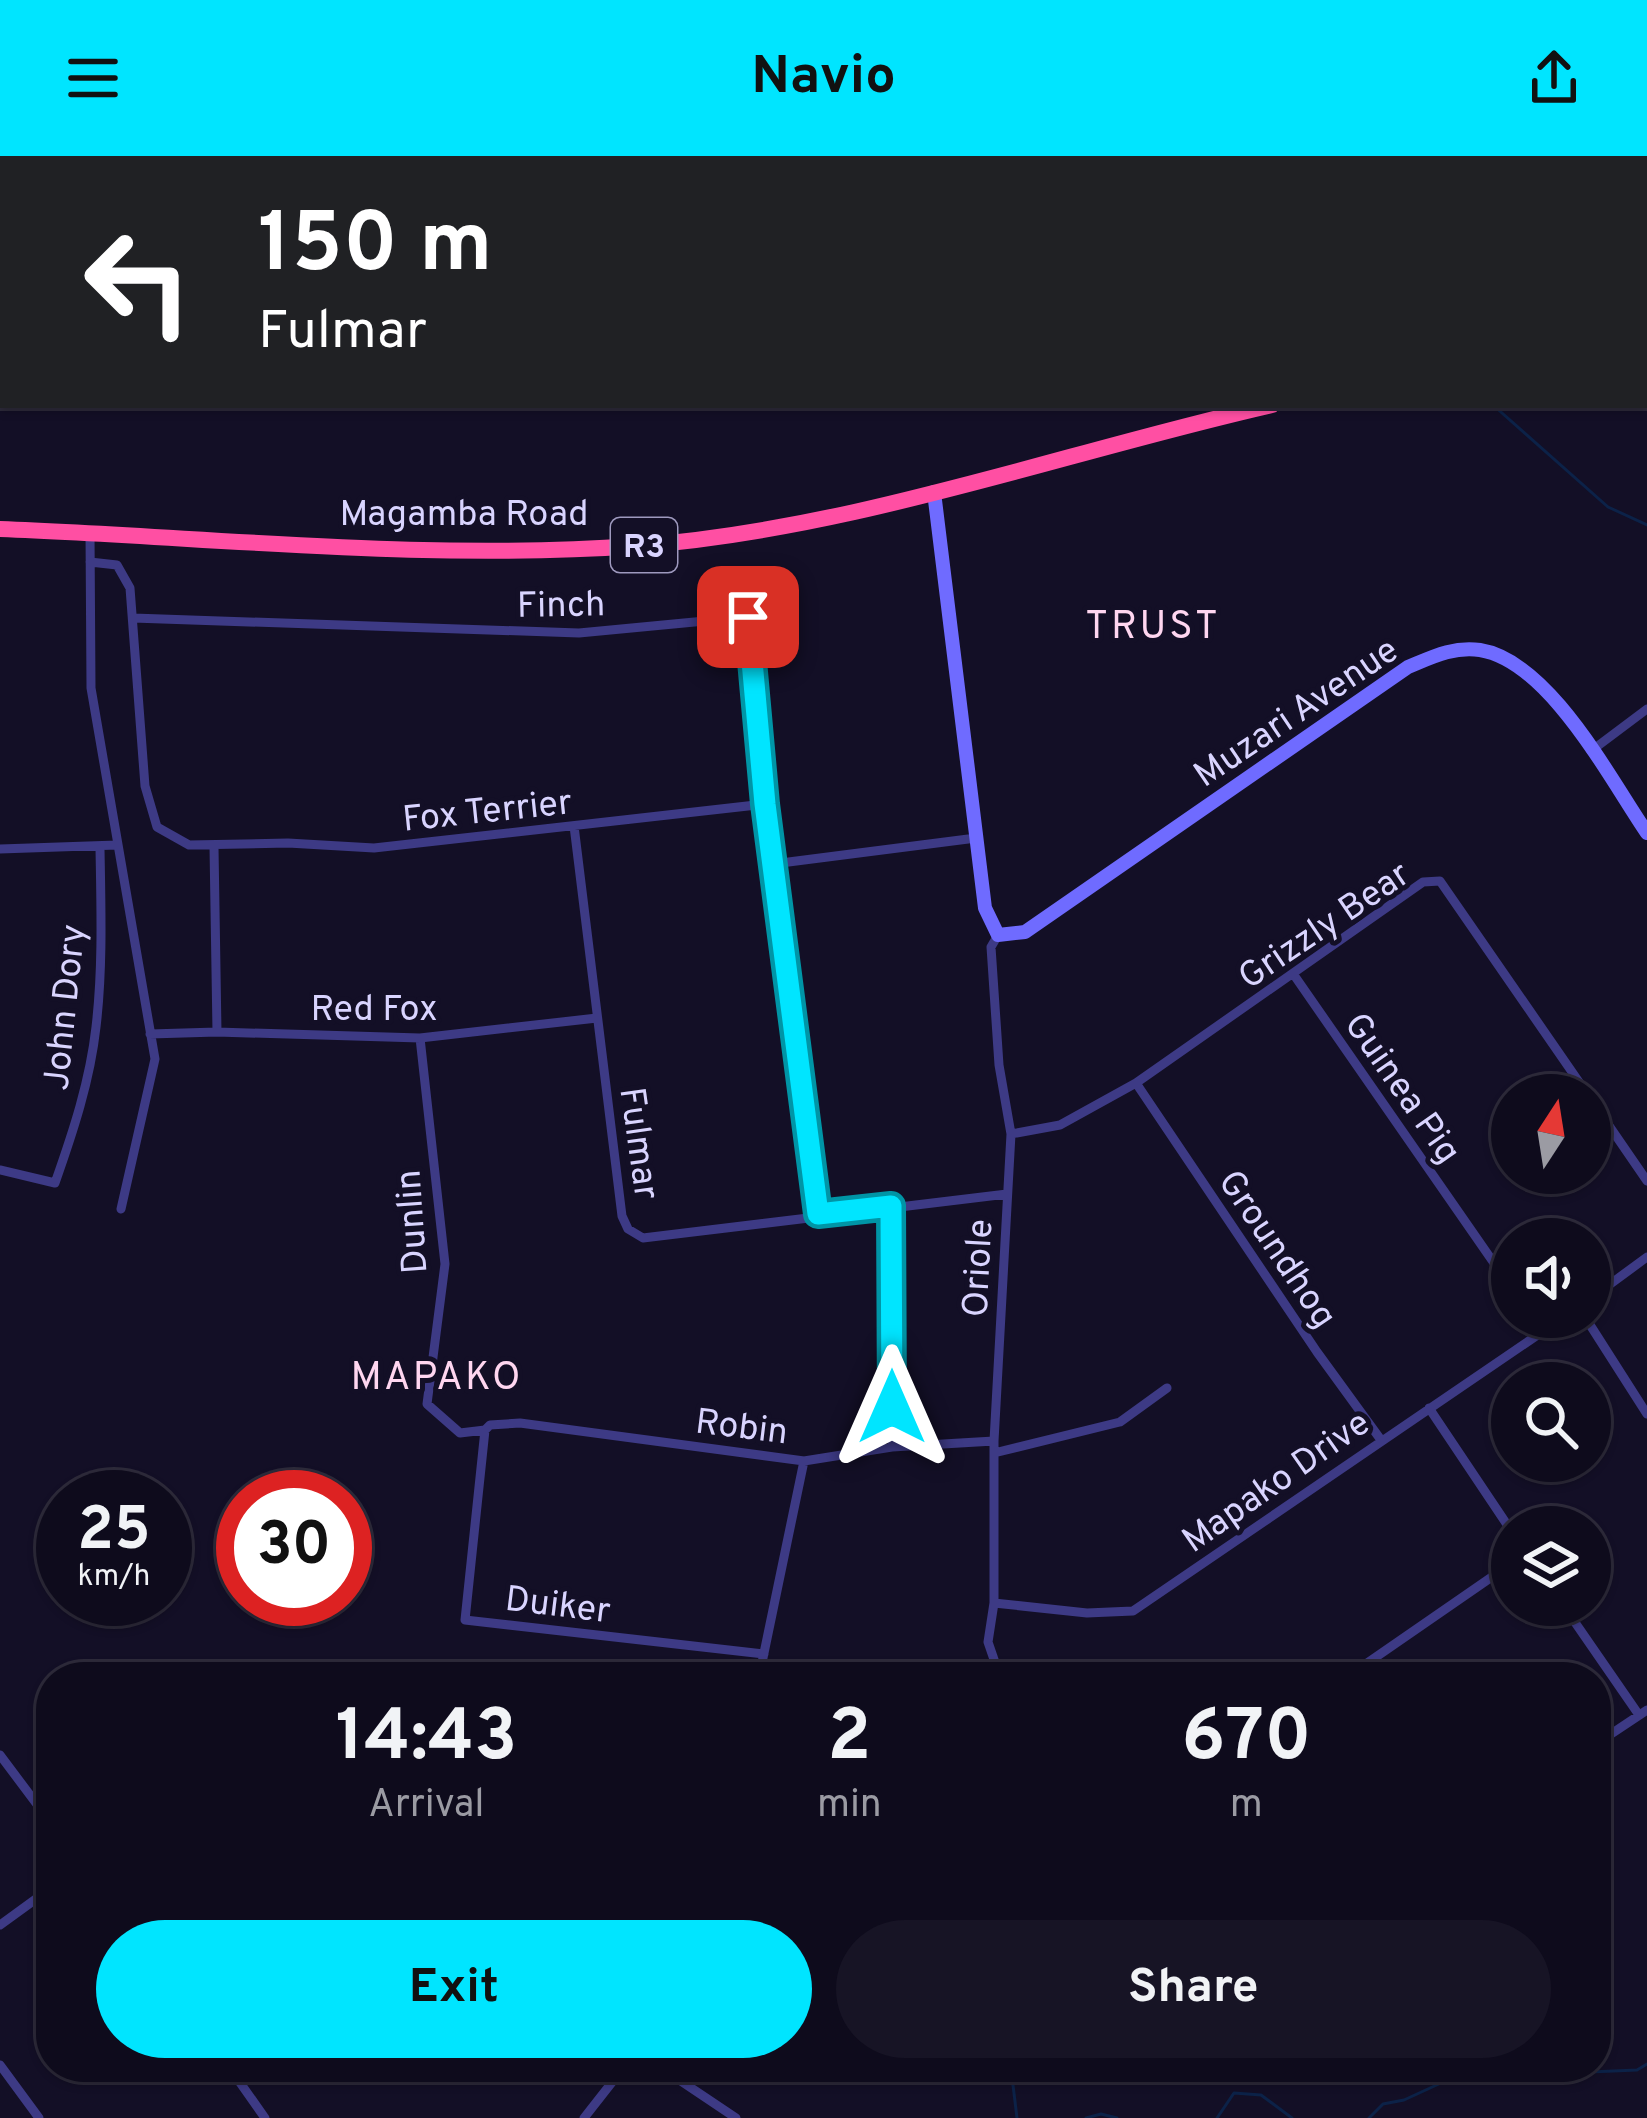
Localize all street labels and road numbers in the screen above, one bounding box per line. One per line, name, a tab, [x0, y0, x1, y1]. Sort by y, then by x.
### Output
street label: Magamba Road	[339, 493, 589, 539]
road number: R3	[611, 518, 677, 572]
street label: Finch	[516, 583, 606, 631]
street label: Muzari Avenue	[1186, 629, 1408, 800]
street label: Fox Terrier	[400, 781, 575, 845]
street label: Grizzly Bear	[1230, 853, 1420, 1002]
street label: John Dory	[35, 922, 99, 1093]
street label: Red Fox	[310, 988, 438, 1034]
street label: Guinea Pig	[1332, 1005, 1469, 1174]
street label: Fulmar	[606, 1085, 668, 1203]
street label: Groundhog	[1206, 1162, 1345, 1338]
street label: Dunlin	[387, 1168, 441, 1275]
street label: Oriole	[954, 1218, 1006, 1318]
street label: Robin	[693, 1400, 790, 1457]
street label: Mapako Drive	[1174, 1402, 1380, 1565]
street label: Duiker	[502, 1578, 613, 1636]

